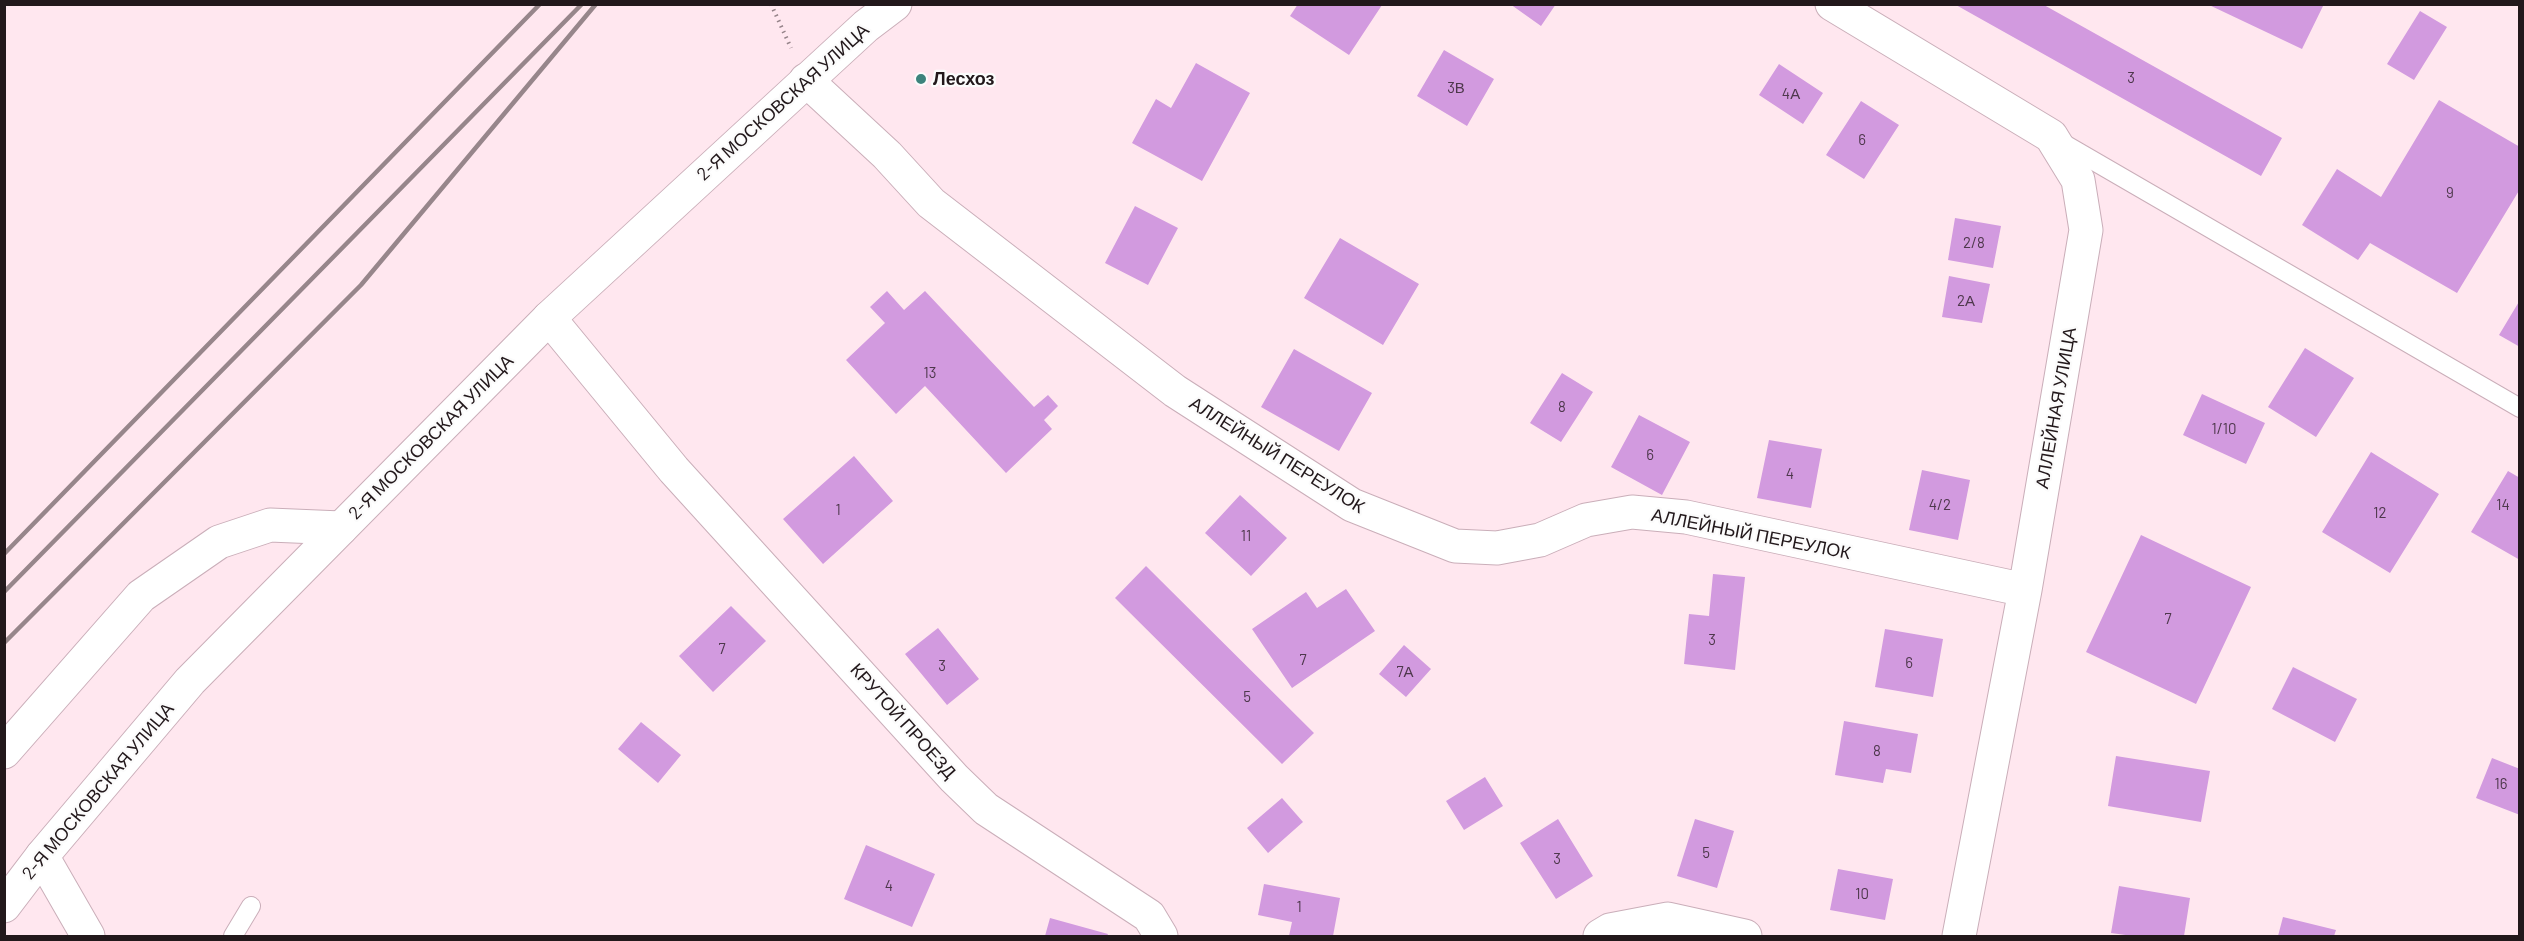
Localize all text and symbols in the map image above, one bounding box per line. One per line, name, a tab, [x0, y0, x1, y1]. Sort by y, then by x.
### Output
street label: 2-Я МОСКОВСКАЯ УЛИЦА	[693, 19, 873, 185]
place label: Лесхоз	[933, 68, 994, 90]
house number: 3	[2127, 69, 2135, 87]
marker: Лесхоз	[914, 72, 928, 86]
house number: 3В	[1447, 79, 1465, 97]
house number: 4А	[1782, 85, 1800, 103]
house number: 6	[1858, 131, 1866, 149]
house number: 9	[2446, 184, 2454, 202]
house number: 2/8	[1963, 234, 1985, 252]
house number: 2А	[1957, 292, 1975, 310]
street label: АЛЛЕЙНАЯ УЛИЦА	[2031, 326, 2081, 490]
street label: 2-Я МОСКОВСКАЯ УЛИЦА	[344, 350, 518, 524]
house number: 13	[924, 364, 936, 382]
street label: АЛЛЕЙНЫЙ ПЕРЕУЛОК	[1185, 392, 1369, 518]
house number: 8	[1558, 398, 1566, 416]
house number: 1/10	[2212, 420, 2236, 438]
house number: 6	[1646, 446, 1654, 464]
house number: 4	[1786, 465, 1794, 483]
house number: 4/2	[1929, 496, 1951, 514]
house number: 14	[2496, 496, 2510, 514]
house number: 1	[835, 501, 841, 519]
street label: АЛЛЕЙНЫЙ ПЕРЕУЛОК	[1650, 504, 1852, 564]
house number: 12	[2373, 504, 2387, 522]
house number: 11	[1241, 527, 1251, 545]
house number: 7	[2164, 610, 2172, 628]
house number: 3	[1708, 631, 1716, 649]
house number: 7	[718, 640, 726, 658]
house number: 7	[1299, 651, 1307, 669]
house number: 6	[1905, 654, 1913, 672]
house number: 3	[938, 657, 946, 675]
street label: КРУТОЙ ПРОЕЗД	[846, 659, 960, 783]
house number: 7А	[1396, 663, 1414, 681]
house number: 5	[1243, 688, 1251, 706]
street label: 2-Я МОСКОВСКАЯ УЛИЦА	[18, 698, 178, 884]
house number: 8	[1873, 742, 1881, 760]
house number: 16	[2495, 775, 2507, 793]
house number: 5	[1702, 844, 1710, 862]
house number: 3	[1553, 850, 1561, 868]
house number: 4	[885, 877, 893, 895]
house number: 10	[1855, 885, 1869, 903]
house number: 1	[1296, 898, 1302, 916]

